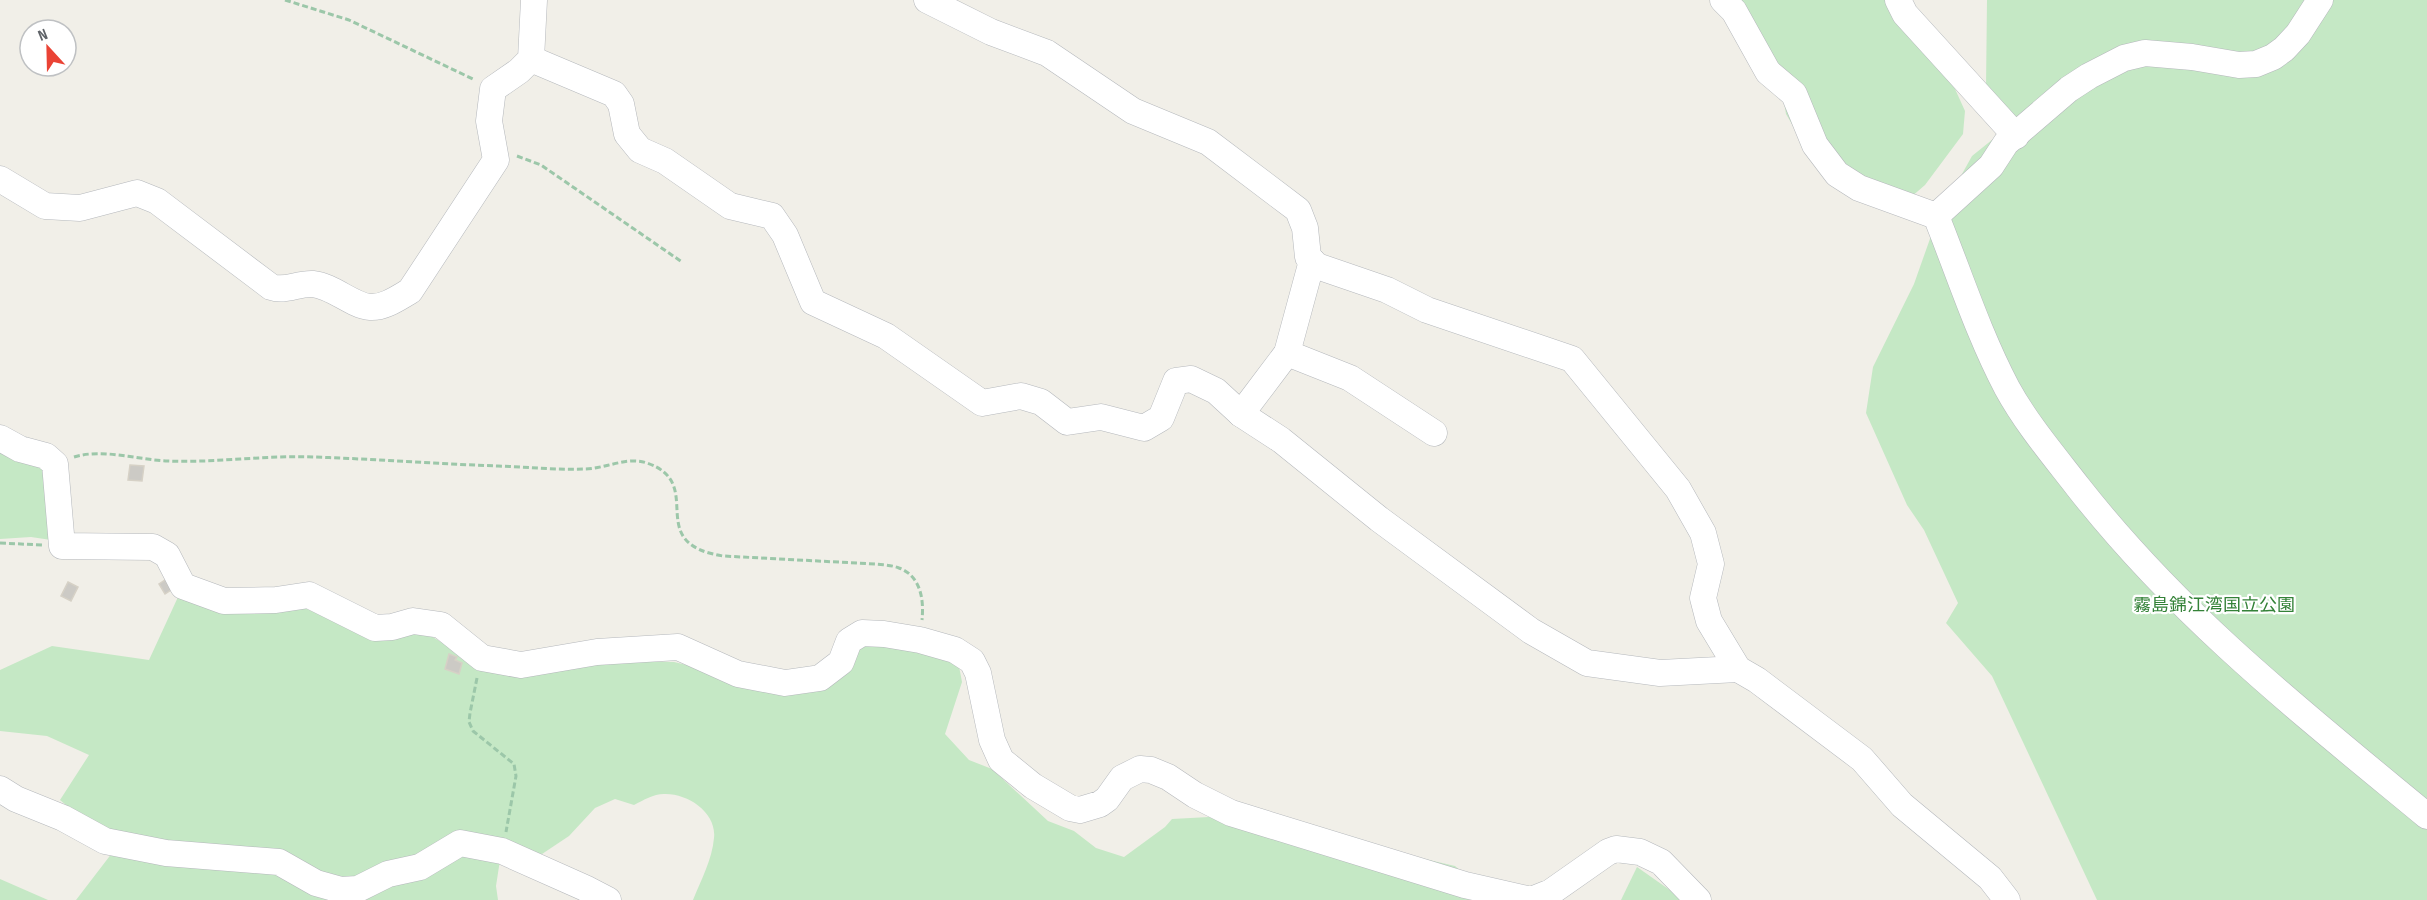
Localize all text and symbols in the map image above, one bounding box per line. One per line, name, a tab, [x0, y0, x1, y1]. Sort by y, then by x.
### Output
north arrow	[18, 18, 78, 78]
text: N	[35, 25, 50, 46]
park label: 霧島錦江湾国立公園	[2133, 595, 2295, 616]

